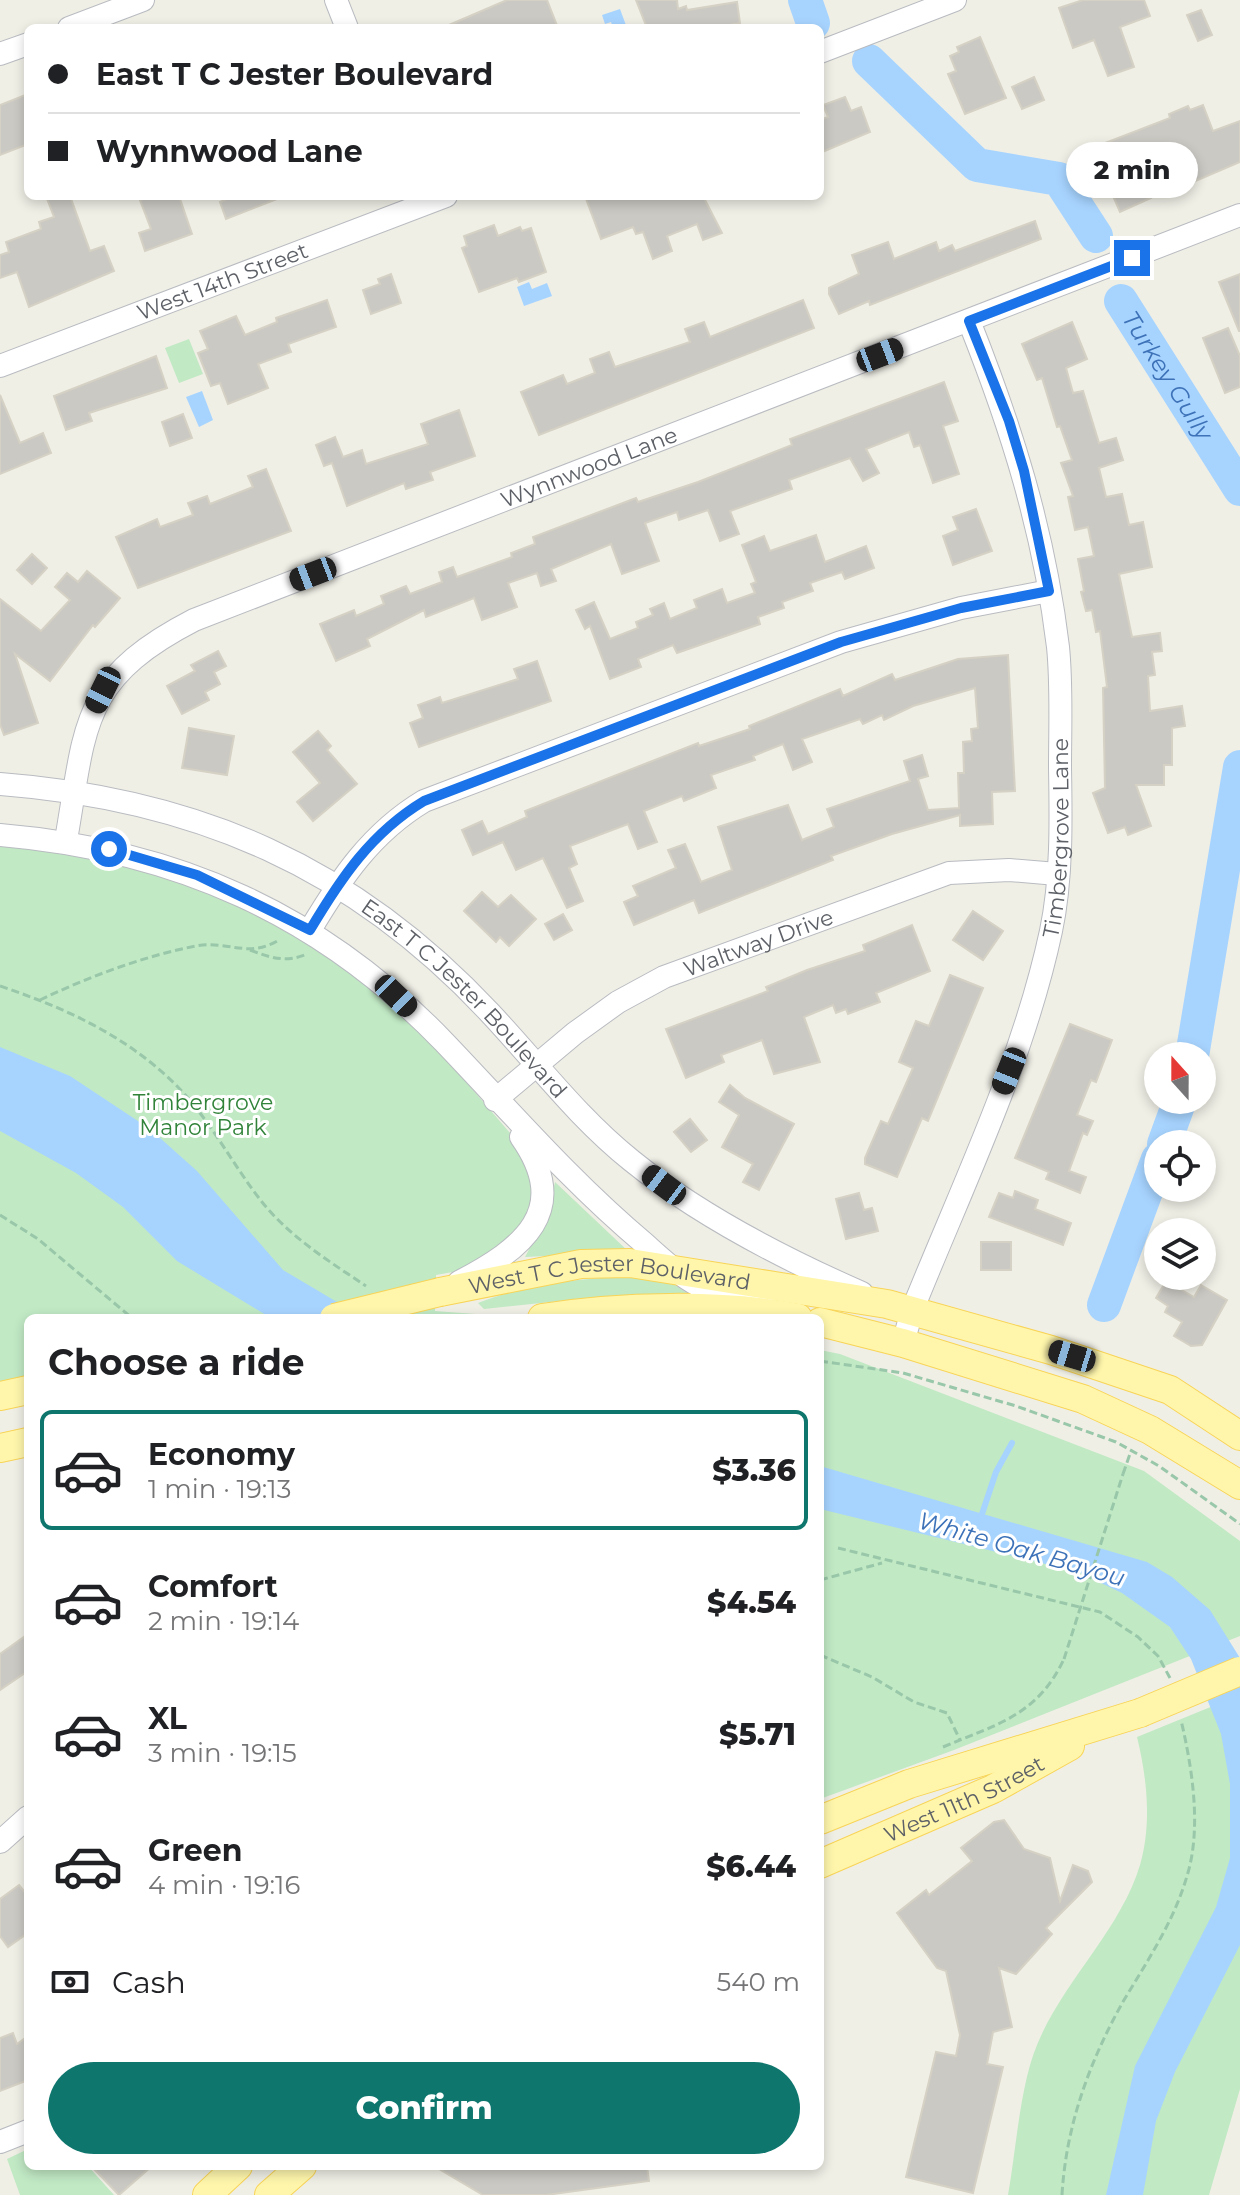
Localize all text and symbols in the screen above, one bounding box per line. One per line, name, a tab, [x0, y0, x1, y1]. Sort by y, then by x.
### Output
text: East T C Jester Boulevard	[96, 56, 493, 93]
text: Wynnwood Lane	[96, 133, 363, 170]
callout: 2 min	[1066, 142, 1198, 198]
text: 2 min	[1094, 154, 1170, 186]
street label: West 14th Street	[133, 236, 312, 326]
route end	[1114, 240, 1150, 276]
water label: Turkey Gully	[1117, 305, 1221, 447]
car	[853, 335, 907, 375]
street label: Wynnwood Lane	[497, 421, 681, 513]
car	[286, 554, 340, 594]
car	[82, 663, 124, 717]
street label: Timbergrove Lane	[1036, 738, 1074, 940]
route start	[91, 831, 127, 867]
street label: East T C Jester Boulevard	[356, 893, 573, 1104]
street label: Waltway Drive	[680, 903, 837, 982]
car	[370, 971, 422, 1021]
north arrow	[1144, 1042, 1216, 1114]
map controls	[1144, 1042, 1216, 1290]
car	[989, 1044, 1029, 1098]
park label: Timbergrove Manor Park	[133, 1089, 273, 1141]
button: locate	[1144, 1130, 1216, 1202]
car	[638, 1161, 690, 1209]
button: layers	[1144, 1218, 1216, 1290]
street label: West T C Jester Boulevard	[466, 1249, 753, 1300]
car	[1046, 1338, 1098, 1374]
text: Choose a ride	[48, 1340, 305, 1384]
icon: car	[52, 1434, 124, 1506]
text: Economy	[148, 1436, 295, 1473]
text: $3.36	[712, 1452, 796, 1489]
text: 1 min · 19:13	[148, 1473, 291, 1505]
water label: White Oak Bayou	[915, 1506, 1129, 1592]
icon: car	[52, 1566, 124, 1638]
text: Comfort	[148, 1568, 278, 1605]
text: $4.54	[707, 1584, 796, 1621]
text: 2 min · 19:14	[148, 1605, 299, 1637]
icon: car	[52, 1698, 124, 1770]
text: XL	[148, 1700, 187, 1737]
text: $5.71	[719, 1716, 796, 1753]
text: 3 min · 19:15	[148, 1737, 297, 1769]
street label: West 11th Street	[880, 1750, 1049, 1848]
icon: car	[52, 1830, 124, 1902]
text: Green	[148, 1832, 242, 1869]
text: $6.44	[706, 1848, 796, 1885]
text: 4 min · 19:16	[148, 1869, 300, 1901]
icon: cash	[48, 1960, 92, 2004]
text: Cash	[112, 1964, 186, 2001]
text: 540 m	[716, 1966, 800, 1998]
button: Confirm	[48, 2062, 800, 2154]

